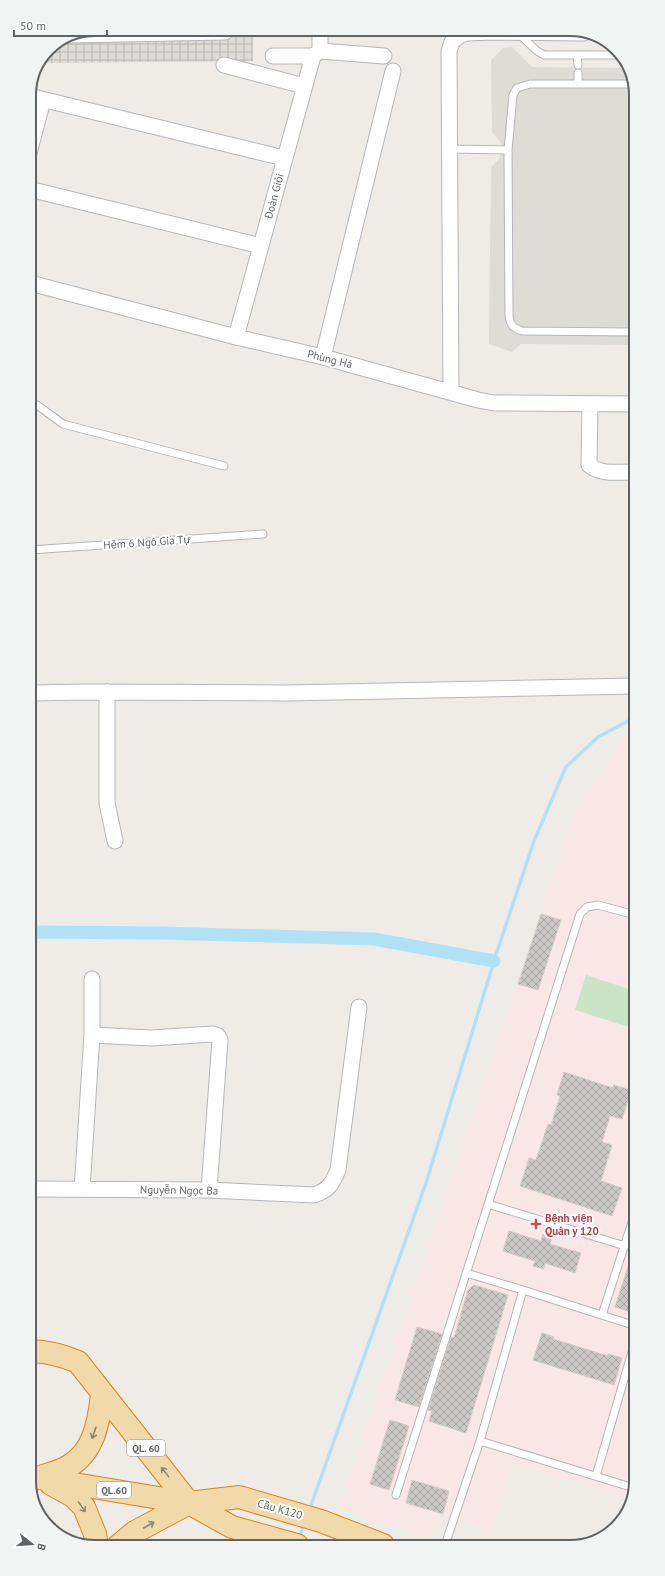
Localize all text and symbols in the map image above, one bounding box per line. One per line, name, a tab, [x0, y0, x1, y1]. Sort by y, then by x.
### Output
scale bar	[14, 12, 107, 38]
text: 50 m	[20, 18, 46, 33]
street label: Đoàn Giỏi	[261, 172, 287, 221]
street label: Phùng Há	[306, 347, 354, 371]
street label: Hẻm 6 Ngô Gia Tự	[103, 532, 192, 552]
street label: Nguyễn Ngọc Ba	[140, 1182, 218, 1198]
place label: Bệnh viện Quân y 120	[545, 1211, 599, 1238]
marker: Bệnh viện Quân y 120	[530, 1218, 542, 1230]
one-way arrow	[90, 1427, 98, 1439]
road number: QL. 60	[127, 1440, 165, 1456]
one-way arrow	[161, 1466, 169, 1477]
road number: QL.60	[97, 1482, 131, 1498]
street label: Cầu K120	[256, 1496, 304, 1522]
one-way arrow	[78, 1501, 86, 1512]
one-way arrow	[142, 1520, 154, 1528]
north arrow	[12, 1524, 52, 1564]
text: B	[34, 1542, 49, 1553]

